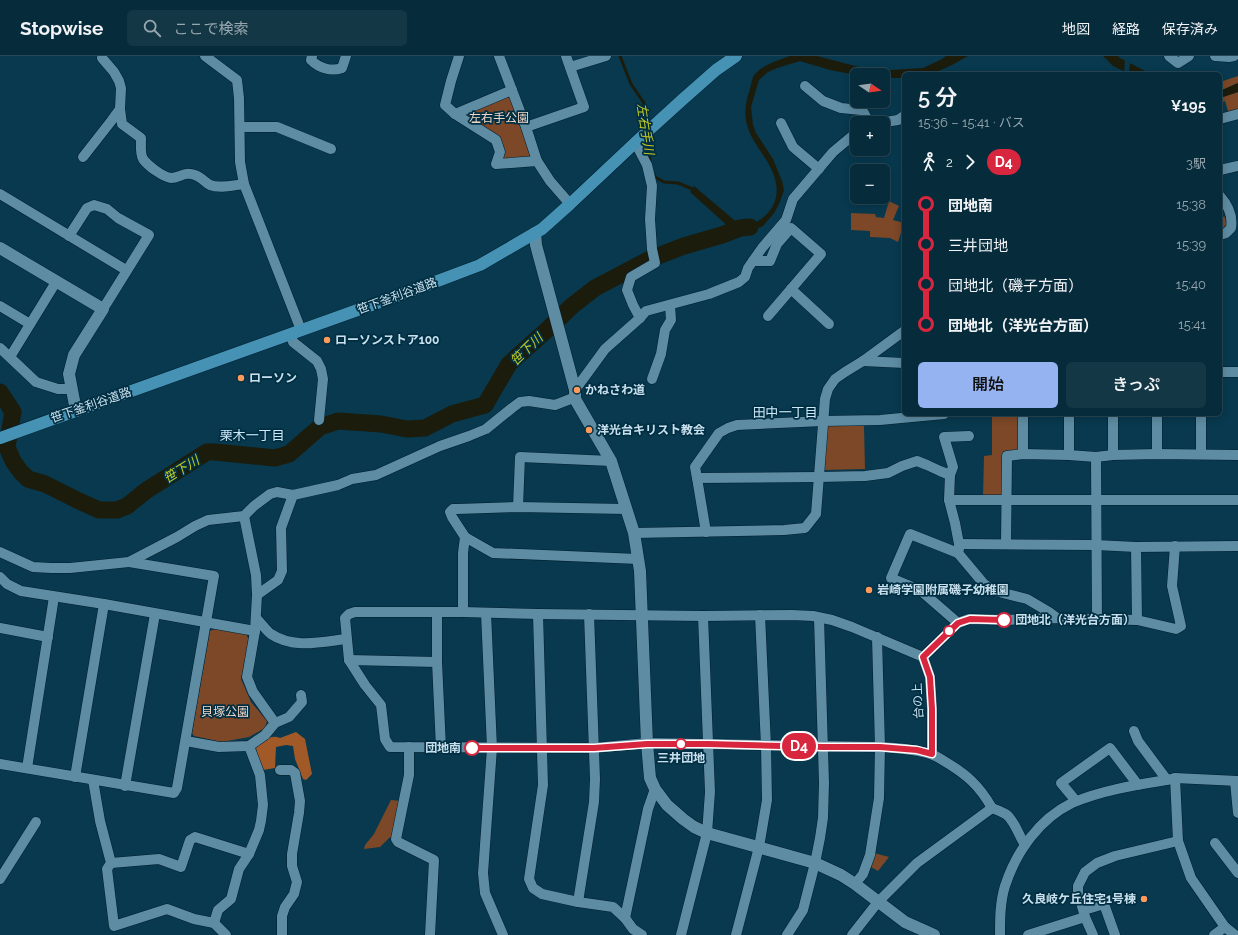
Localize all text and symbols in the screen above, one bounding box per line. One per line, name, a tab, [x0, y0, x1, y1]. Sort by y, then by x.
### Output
search box	[127, 10, 407, 46]
text: Stopwise	[20, 17, 103, 39]
icon: search	[141, 17, 163, 39]
text: ここで検索	[173, 20, 248, 38]
text: 地図	[1062, 21, 1090, 37]
text: 経路	[1112, 21, 1140, 37]
text: 保存済み	[1162, 21, 1218, 37]
north arrow	[850, 68, 890, 108]
map controls	[850, 68, 890, 204]
text: 5 分	[918, 84, 958, 110]
text: ¥195	[1171, 97, 1206, 115]
water label: 左右手川	[634, 102, 657, 158]
park label: 左右手公園	[469, 111, 529, 125]
text: 15:36 – 15:41 · バス	[918, 115, 1025, 130]
button: +	[850, 116, 890, 156]
icon: walk	[918, 151, 940, 173]
icon: forward	[959, 151, 981, 173]
text: D4	[995, 154, 1013, 170]
text: 2	[946, 155, 953, 170]
text: 3駅	[1186, 156, 1206, 171]
button: −	[850, 164, 890, 204]
text: 団地南	[948, 197, 993, 215]
text: 15:38	[1176, 197, 1206, 212]
text: 三井団地	[948, 237, 1008, 255]
text: 15:39	[1176, 237, 1206, 252]
street label: 笹下釜利谷道路	[355, 275, 439, 317]
text: 団地北（磯子方面）	[948, 277, 1083, 295]
text: 15:40	[1176, 277, 1206, 292]
text: 団地北（洋光台方面）	[948, 317, 1098, 335]
text: 15:41	[1178, 317, 1206, 332]
water label: 笹下川	[507, 329, 547, 368]
place label: ローソンストア100	[335, 333, 439, 347]
marker: ローソンストア100	[322, 335, 332, 345]
button: 開始	[918, 362, 1058, 408]
button: きっぷ	[1066, 362, 1206, 408]
place label: ローソン	[249, 371, 297, 385]
marker: ローソン	[236, 373, 246, 383]
place label: かねさわ道	[585, 383, 645, 397]
street label: 笹下釜利谷道路	[49, 385, 133, 425]
marker: かねさわ道	[572, 385, 582, 395]
district label: 田中一丁目	[752, 405, 818, 420]
place label: 洋光台キリスト教会	[597, 423, 705, 437]
marker: 洋光台キリスト教会	[584, 425, 594, 435]
district label: 栗木一丁目	[219, 428, 285, 443]
water label: 笹下川	[161, 452, 203, 486]
place label: 岩崎学園附属磯子幼稚園	[877, 583, 1009, 597]
marker: 岩崎学園附属磯子幼稚園	[864, 585, 874, 595]
marker: 団地北（洋光台方面）	[996, 612, 1012, 628]
place label: 団地北（洋光台方面）	[1015, 613, 1135, 627]
unlabelled marker	[943, 625, 955, 637]
street label: 台の上	[910, 683, 926, 719]
park label: 貝塚公園	[201, 705, 249, 719]
line badge: D4	[781, 733, 817, 759]
marker: 三井団地	[675, 738, 687, 750]
text: D4	[790, 738, 808, 754]
marker: 団地南	[464, 740, 480, 756]
place label: 団地南	[425, 741, 461, 755]
place label: 三井団地	[657, 751, 705, 765]
place label: 久良岐ケ丘住宅1号棟	[1022, 892, 1136, 906]
marker: 久良岐ケ丘住宅1号棟	[1139, 894, 1149, 904]

